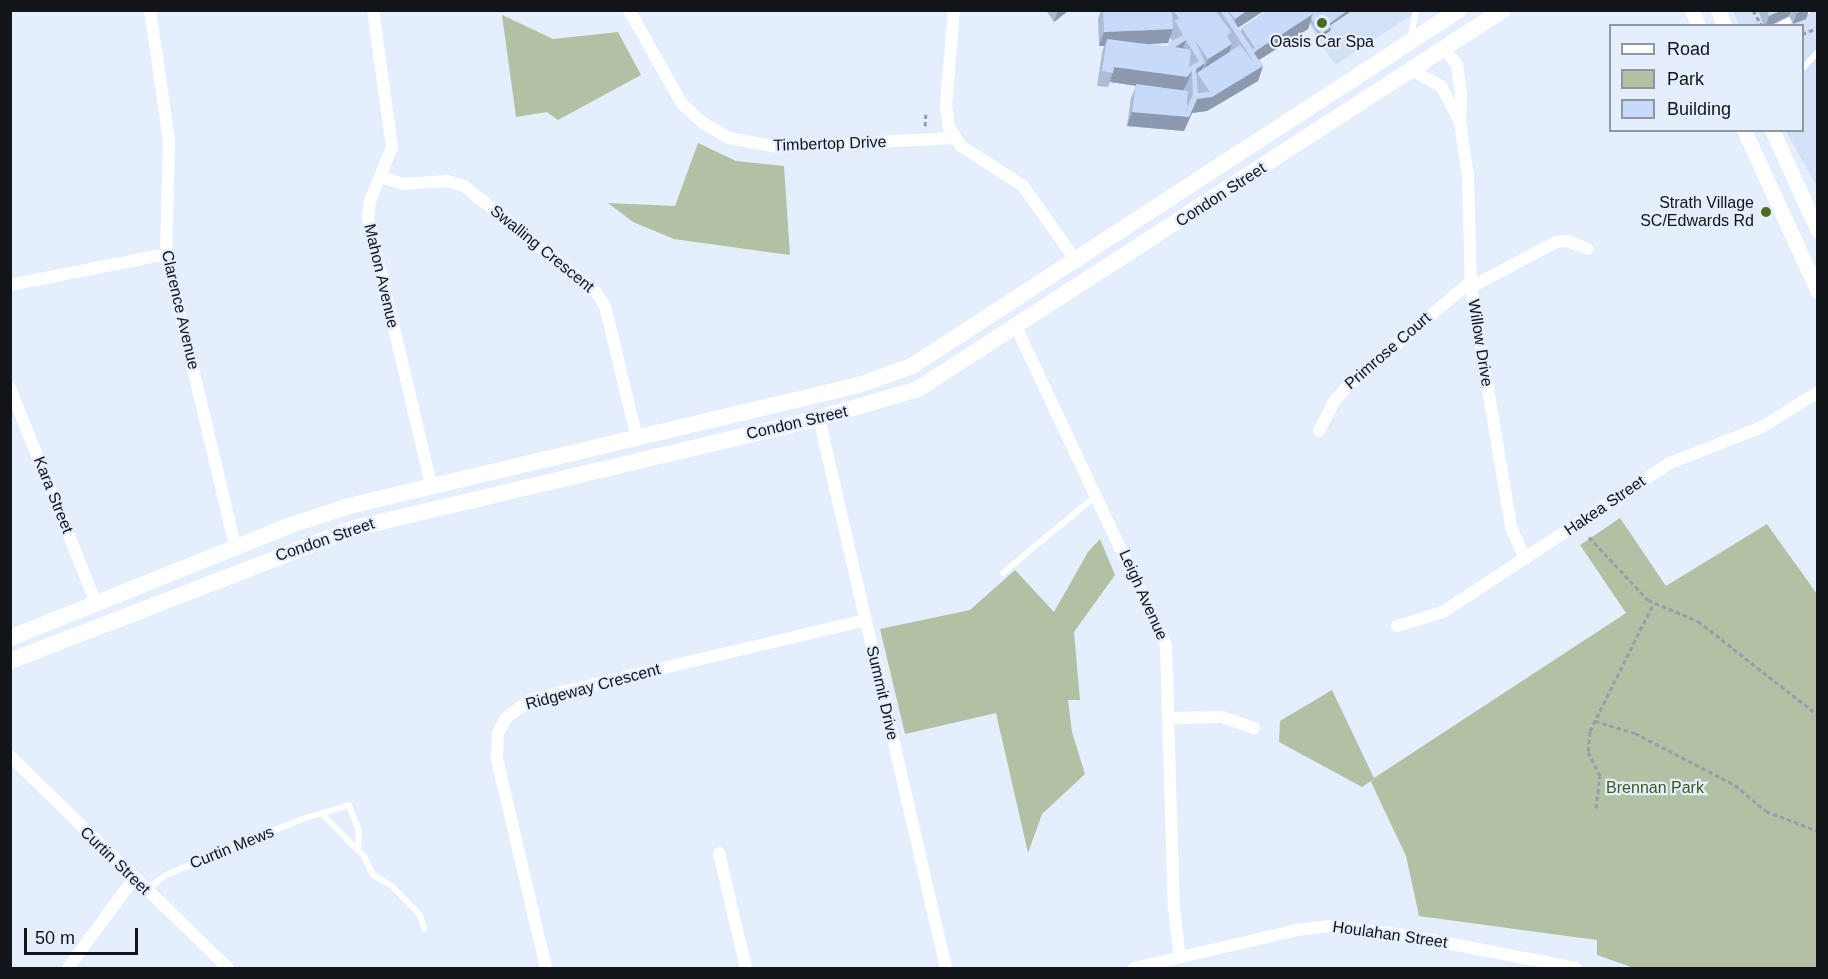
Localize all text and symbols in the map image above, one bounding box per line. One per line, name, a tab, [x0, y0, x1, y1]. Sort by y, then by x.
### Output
marker: Oasis Car Spa	[1315, 16, 1329, 30]
legend	[1609, 24, 1804, 132]
place label: Oasis Car Spa	[1270, 32, 1374, 52]
text: Road	[1667, 39, 1710, 59]
text: Park	[1667, 69, 1704, 89]
text: Building	[1667, 99, 1731, 119]
street label: Timbertop Drive	[773, 132, 887, 156]
street label: Condon Street	[1173, 159, 1269, 231]
place label: Strath Village SC/Edwards Rd	[1640, 193, 1754, 231]
street label: Swalling Crescent	[486, 201, 598, 297]
marker: Strath Village SC/Edwards Rd	[1759, 205, 1773, 219]
street label: Mahon Avenue	[360, 222, 402, 330]
street label: Clarence Avenue	[157, 248, 203, 372]
street label: Willow Drive	[1464, 298, 1496, 388]
street label: Primrose Court	[1341, 308, 1435, 394]
street label: Condon Street	[745, 402, 849, 444]
street label: Kara Street	[29, 454, 77, 536]
street label: Hakea Street	[1561, 472, 1649, 540]
street label: Condon Street	[273, 514, 377, 566]
street label: Leigh Avenue	[1114, 547, 1172, 643]
street label: Summit Drive	[862, 644, 902, 742]
street label: Ridgeway Crescent	[524, 660, 662, 714]
park label: Brennan Park	[1606, 778, 1704, 798]
street label: Curtin Mews	[187, 822, 277, 874]
street label: Curtin Street	[76, 823, 154, 899]
scale bar	[27, 916, 141, 954]
street label: Houlahan Street	[1331, 917, 1449, 953]
text: 50 m	[35, 928, 75, 948]

